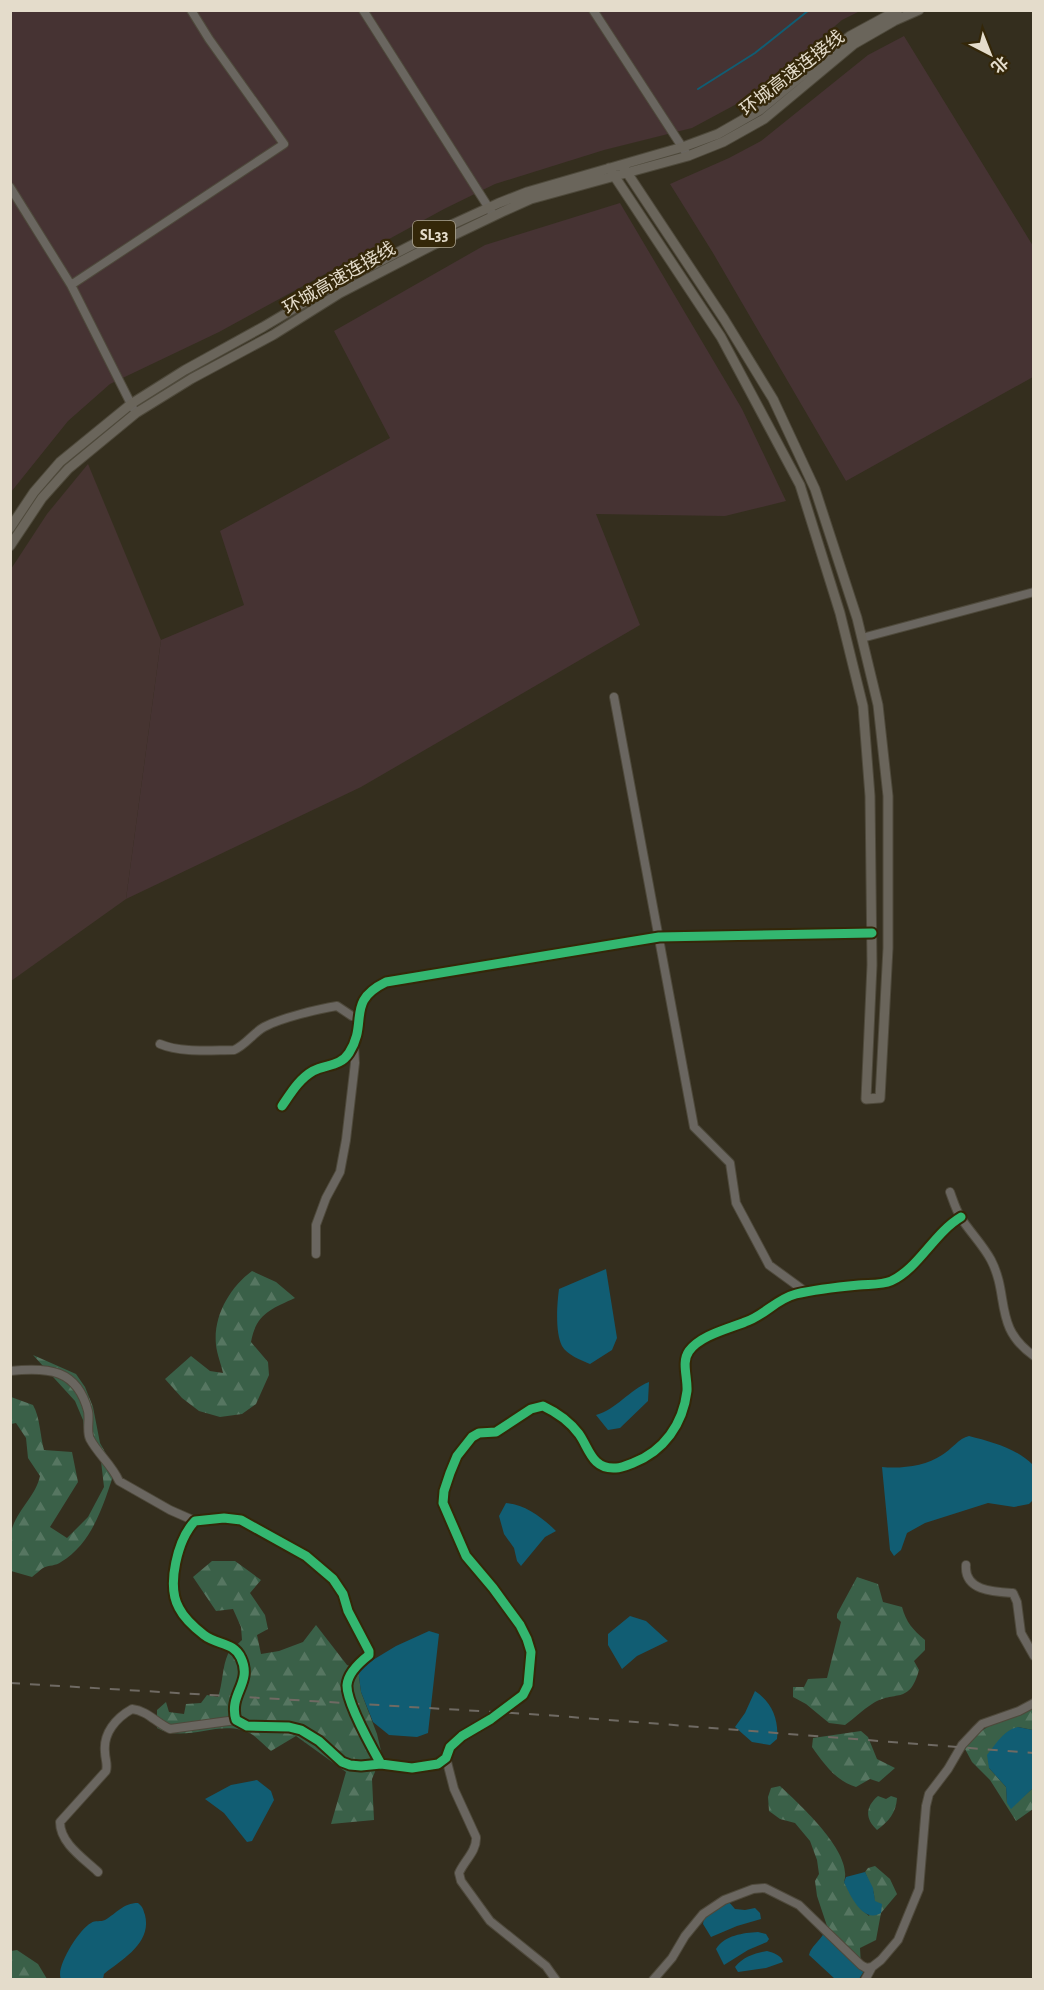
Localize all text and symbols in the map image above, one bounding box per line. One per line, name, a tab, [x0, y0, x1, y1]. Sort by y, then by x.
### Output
north arrow	[960, 24, 1020, 84]
street label: 环城高速连接线	[736, 26, 848, 120]
text: 北	[988, 53, 1011, 76]
road number: SL33	[413, 221, 455, 247]
street label: 环城高速连接线	[279, 238, 399, 318]

